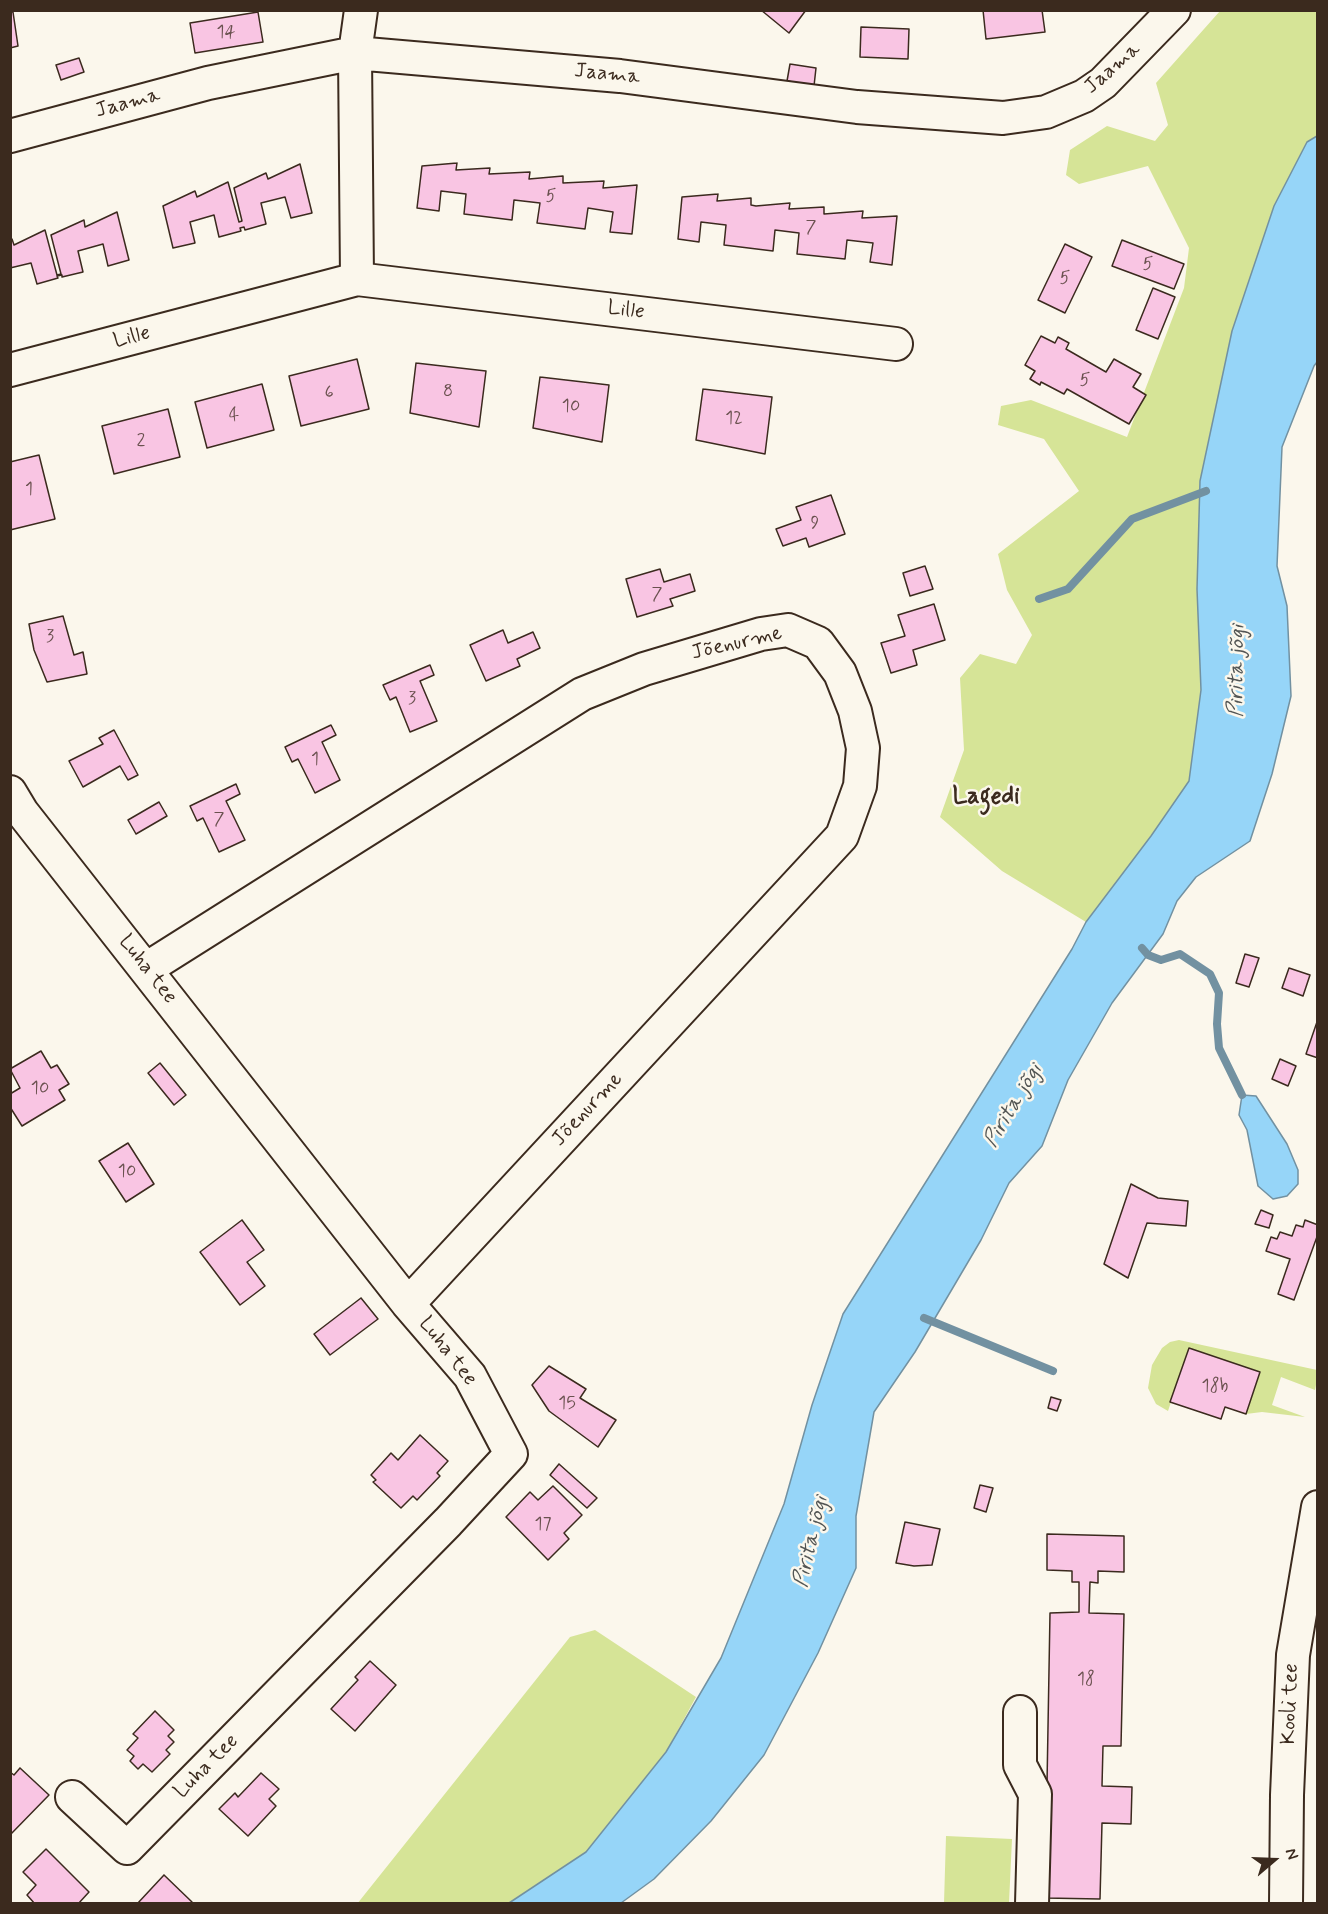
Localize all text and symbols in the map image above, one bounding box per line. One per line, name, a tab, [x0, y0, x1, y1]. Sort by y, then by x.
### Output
house number: 14	[217, 22, 235, 44]
street label: Jaama	[1080, 38, 1146, 100]
street label: Jaama	[573, 59, 641, 91]
street label: Jaama	[93, 83, 163, 125]
house number: 5	[546, 186, 556, 208]
house number: 7	[806, 217, 816, 239]
house number: 5	[1143, 254, 1153, 276]
house number: 5	[1060, 268, 1070, 290]
street label: Lille	[606, 296, 646, 326]
street label: Lille	[111, 321, 153, 355]
house number: 5	[1080, 370, 1090, 392]
house number: 8	[443, 381, 453, 403]
house number: 6	[324, 382, 334, 404]
house number: 10	[562, 396, 580, 418]
house number: 4	[229, 405, 239, 427]
house number: 12	[725, 408, 743, 430]
house number: 2	[137, 430, 145, 452]
house number: 1	[25, 479, 33, 501]
house number: 9	[811, 513, 819, 535]
house number: 7	[652, 584, 662, 606]
street label: Jõenurme	[689, 621, 785, 667]
water label: Pirita jõgi	[1224, 624, 1252, 718]
house number: 3	[46, 626, 54, 648]
house number: 3	[408, 688, 416, 710]
house number: 1	[311, 749, 319, 771]
district label: Lagedi	[952, 784, 1020, 812]
house number: 7	[214, 809, 224, 831]
street label: Luha tee	[112, 930, 182, 1010]
water label: Pirita jõgi	[979, 1059, 1049, 1153]
street label: Jõenurme	[547, 1068, 629, 1152]
house number: 10	[31, 1078, 49, 1100]
house number: 10	[118, 1161, 136, 1183]
street label: Luha tee	[412, 1312, 482, 1392]
house number: 18b	[1202, 1376, 1228, 1398]
house number: 15	[558, 1393, 576, 1415]
water label: Pirita jõgi	[789, 1494, 835, 1590]
house number: 17	[534, 1514, 552, 1536]
street label: Kooli tee	[1277, 1663, 1305, 1745]
house number: 18	[1077, 1669, 1095, 1691]
street label: Luha tee	[170, 1730, 244, 1804]
north arrow	[1244, 1830, 1304, 1890]
text: N	[1280, 1846, 1303, 1862]

